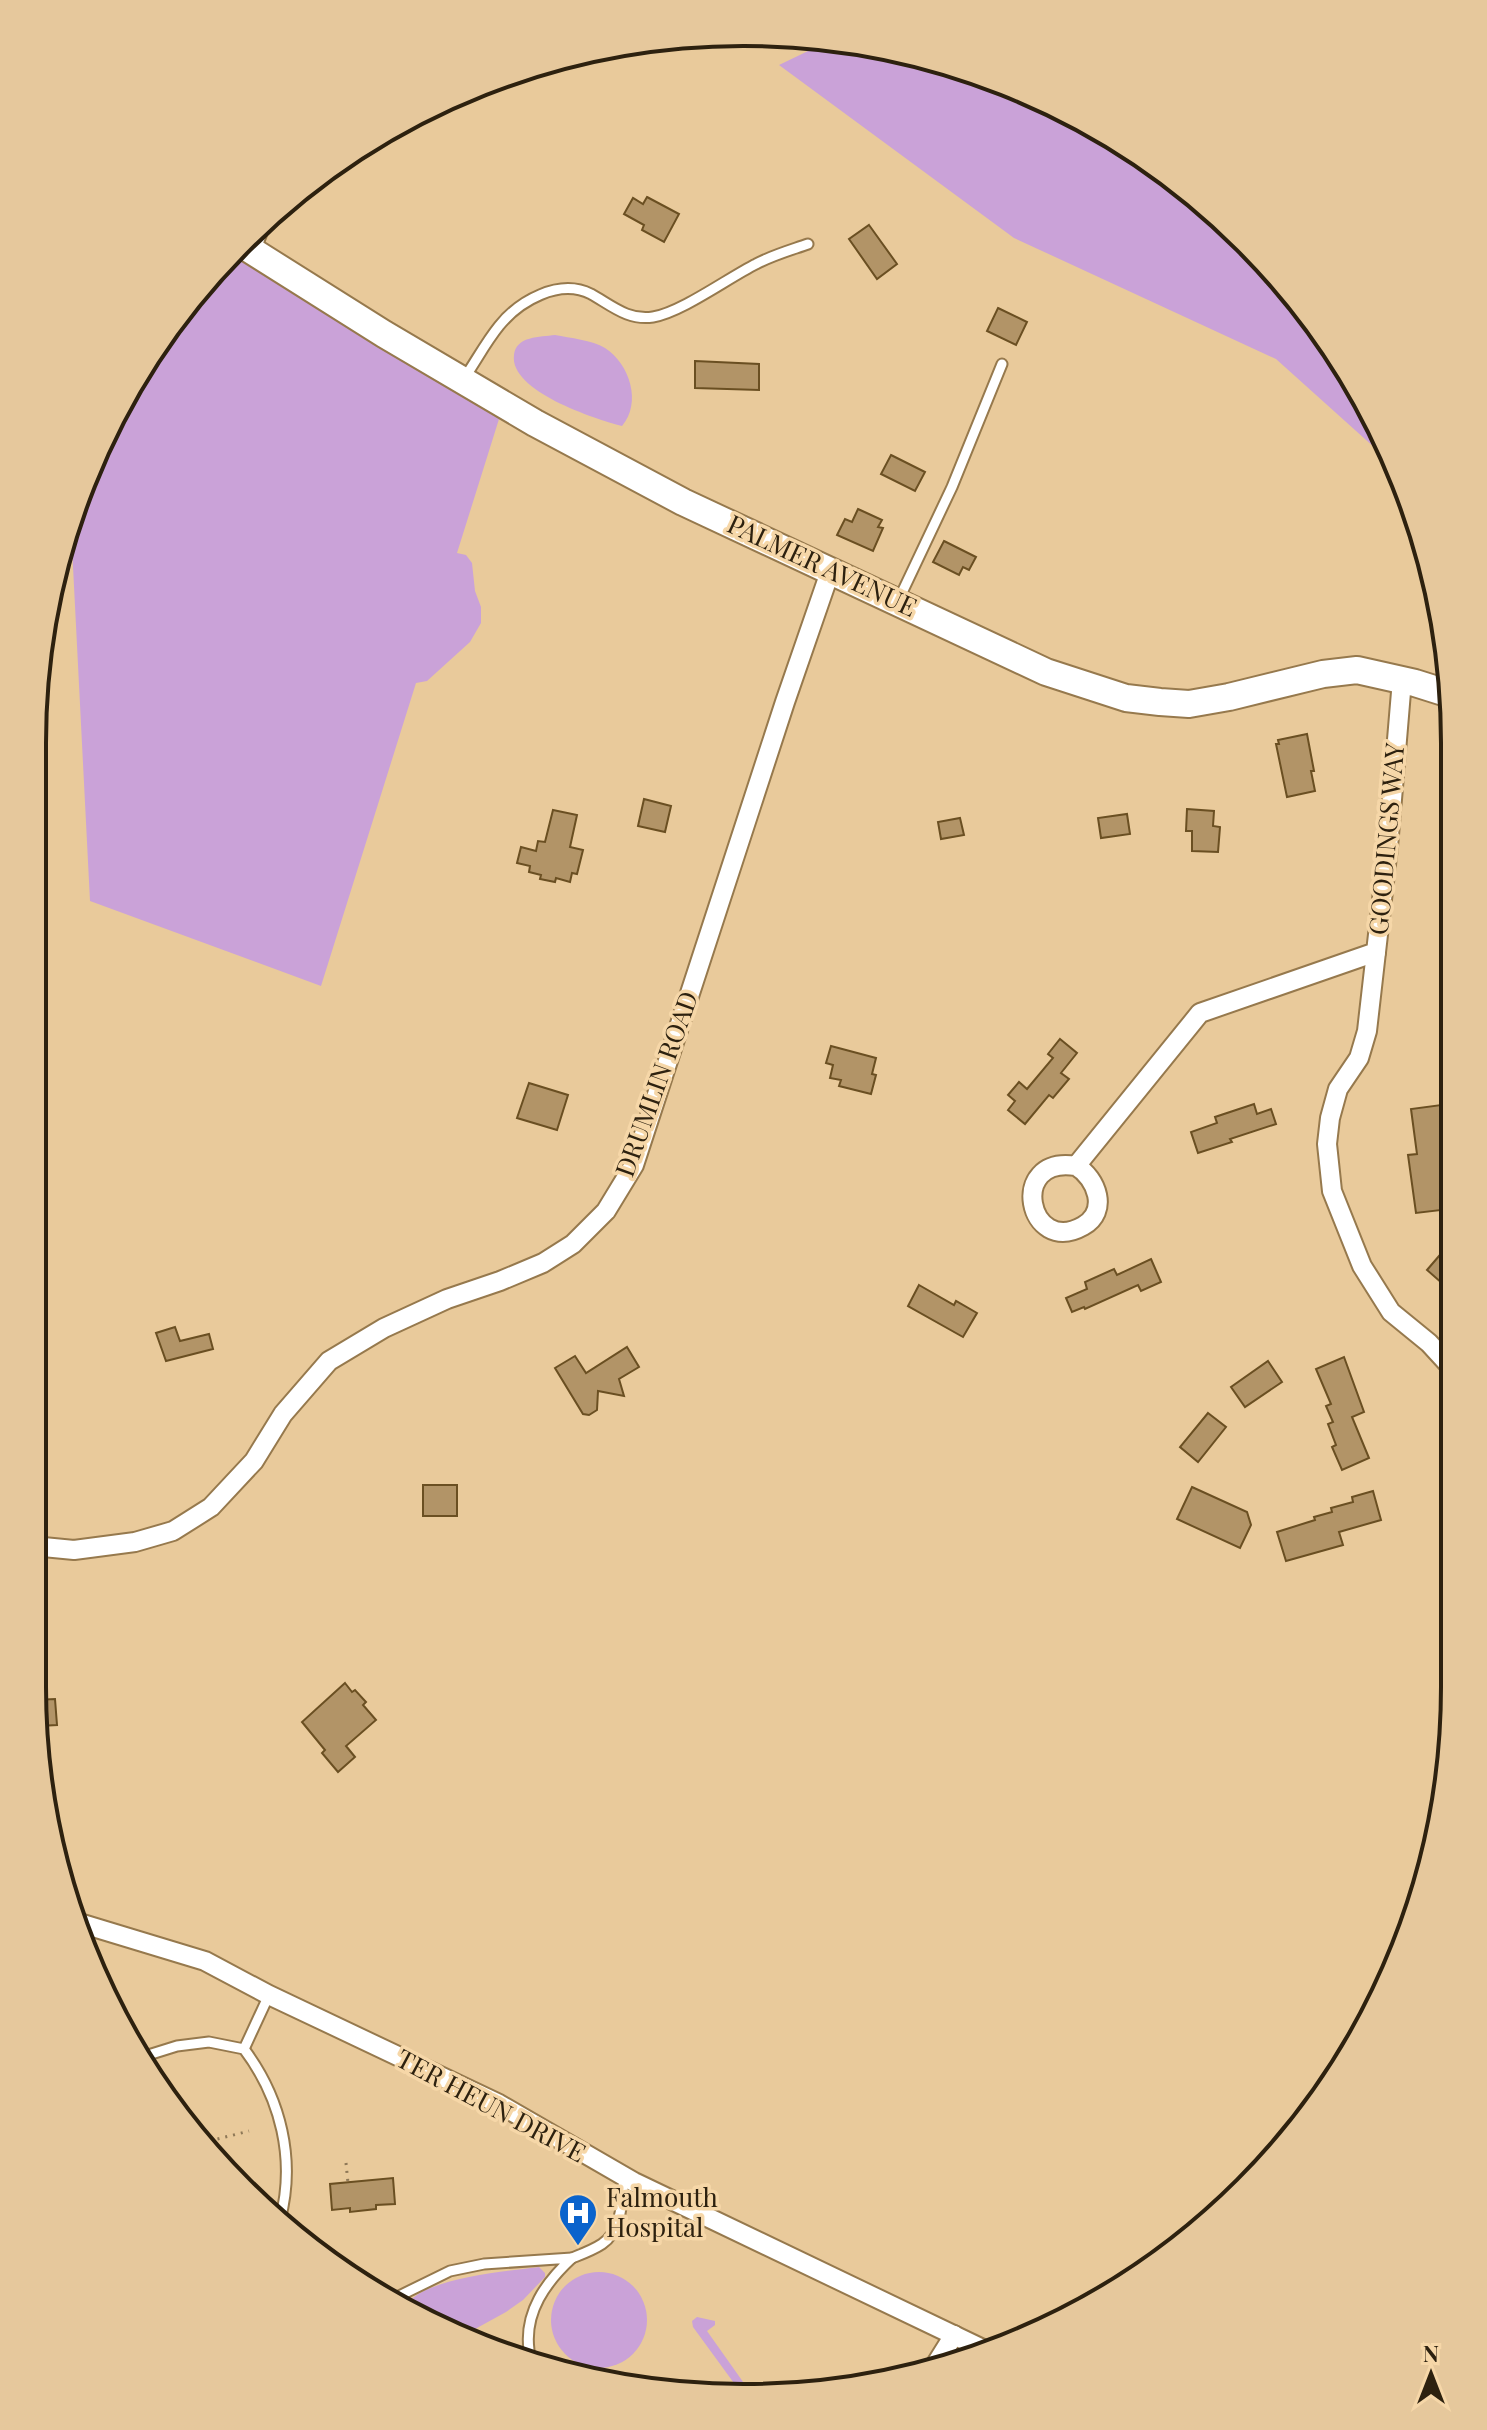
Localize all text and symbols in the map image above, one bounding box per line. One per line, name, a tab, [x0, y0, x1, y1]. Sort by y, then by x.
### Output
street label: PALMER AVENUE	[722, 505, 923, 624]
street label: GOODINGS WAY	[1360, 741, 1411, 936]
street label: DRUMLIN ROAD	[606, 986, 705, 1181]
street label: TER HEUN DRIVE	[391, 2040, 592, 2169]
place label: Falmouth Hospital	[606, 2179, 718, 2244]
hospital icon: Falmouth Hospital	[557, 2192, 599, 2247]
north arrow	[1391, 2334, 1471, 2414]
text: N	[1423, 2338, 1439, 2368]

